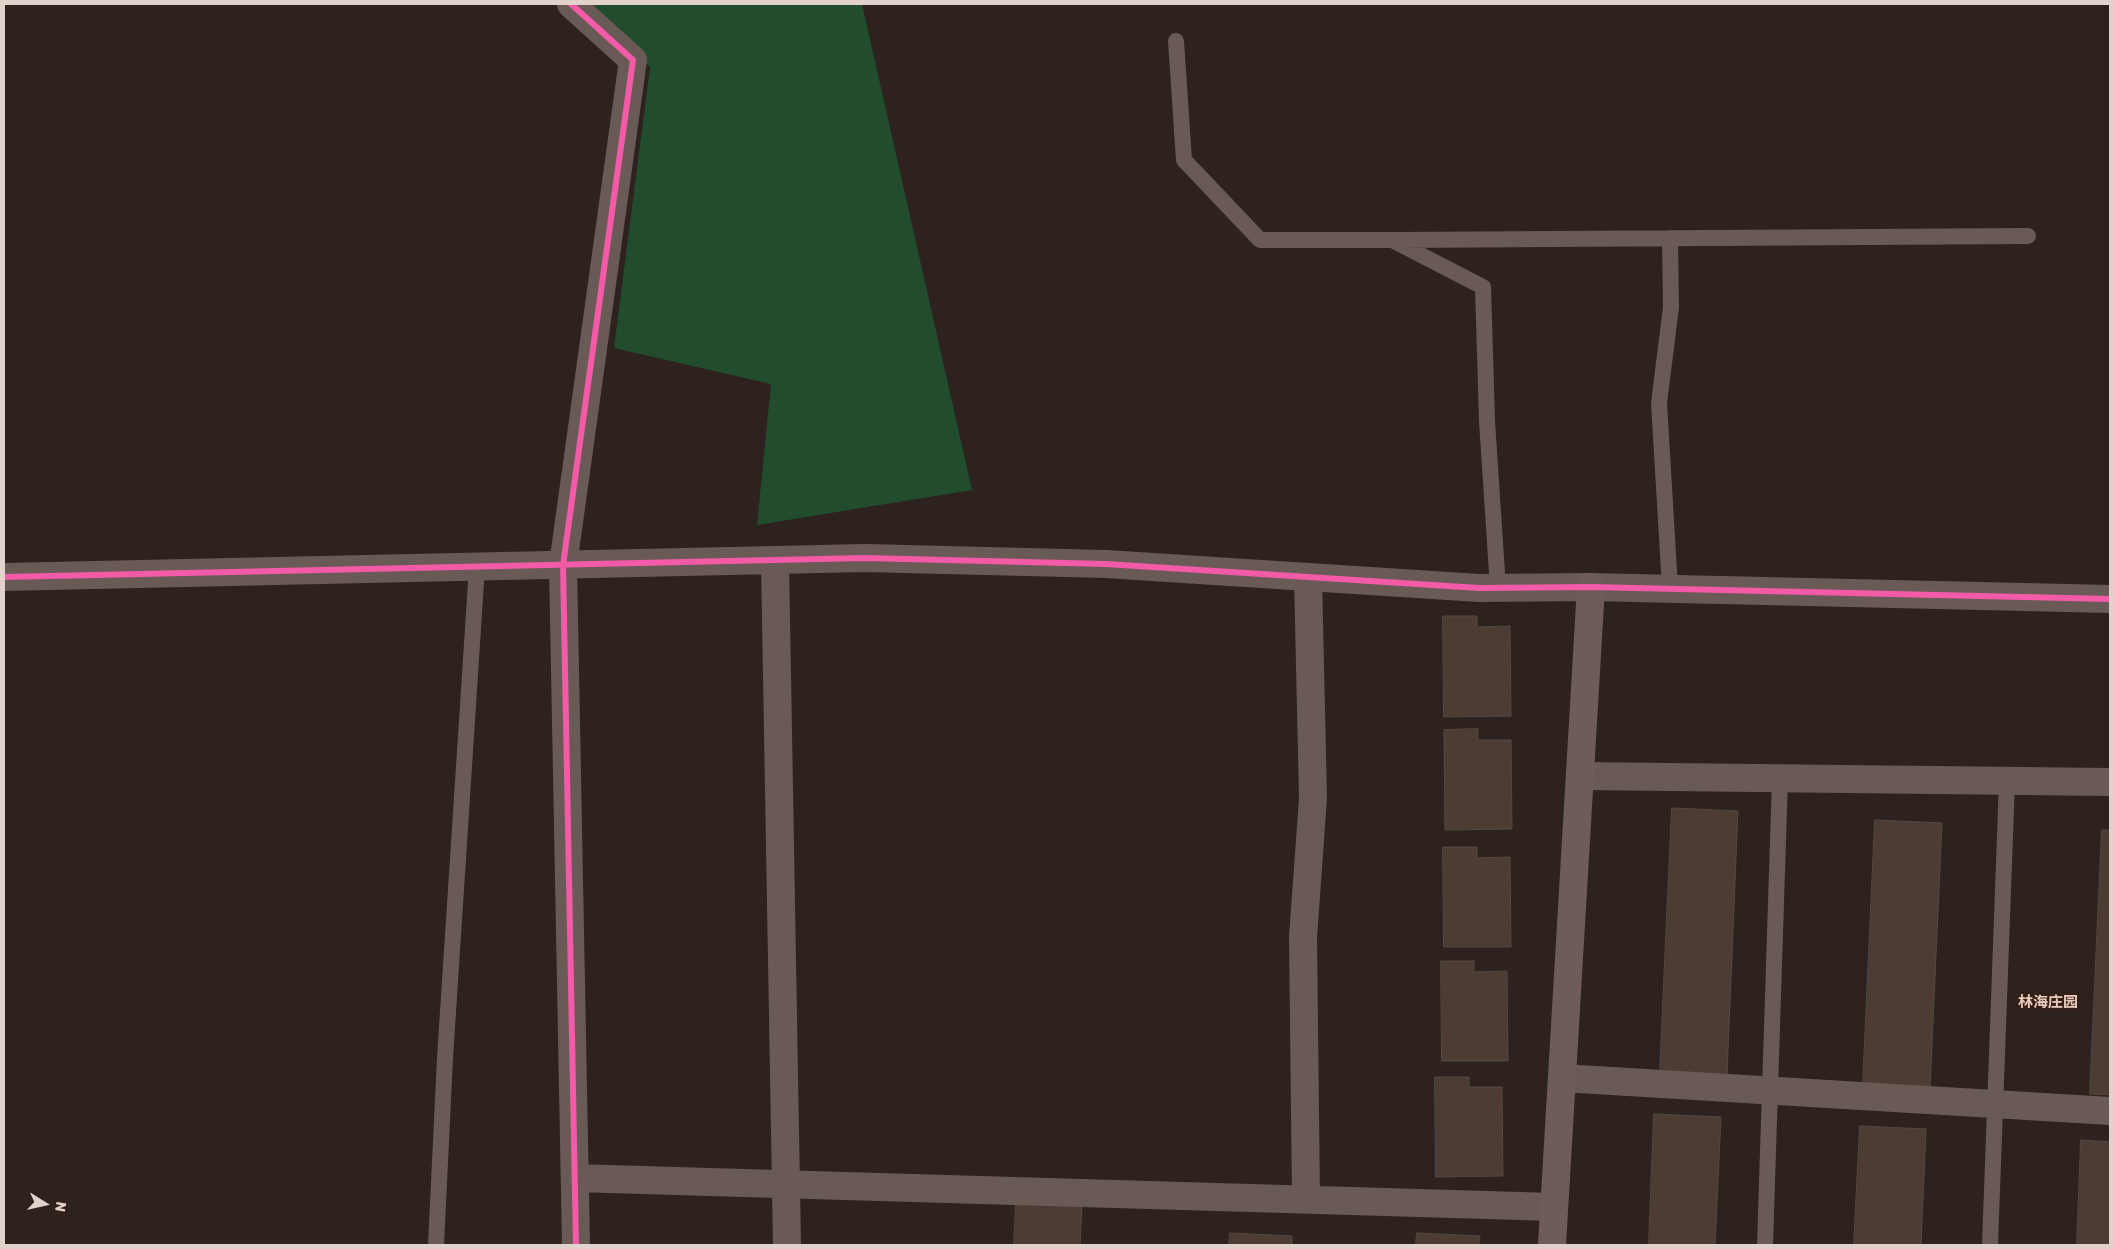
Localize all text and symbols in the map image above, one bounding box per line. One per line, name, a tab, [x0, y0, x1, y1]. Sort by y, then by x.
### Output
district label: 林海庄园	[2018, 994, 2078, 1012]
north arrow	[20, 1179, 70, 1229]
text: N	[51, 1200, 70, 1213]

